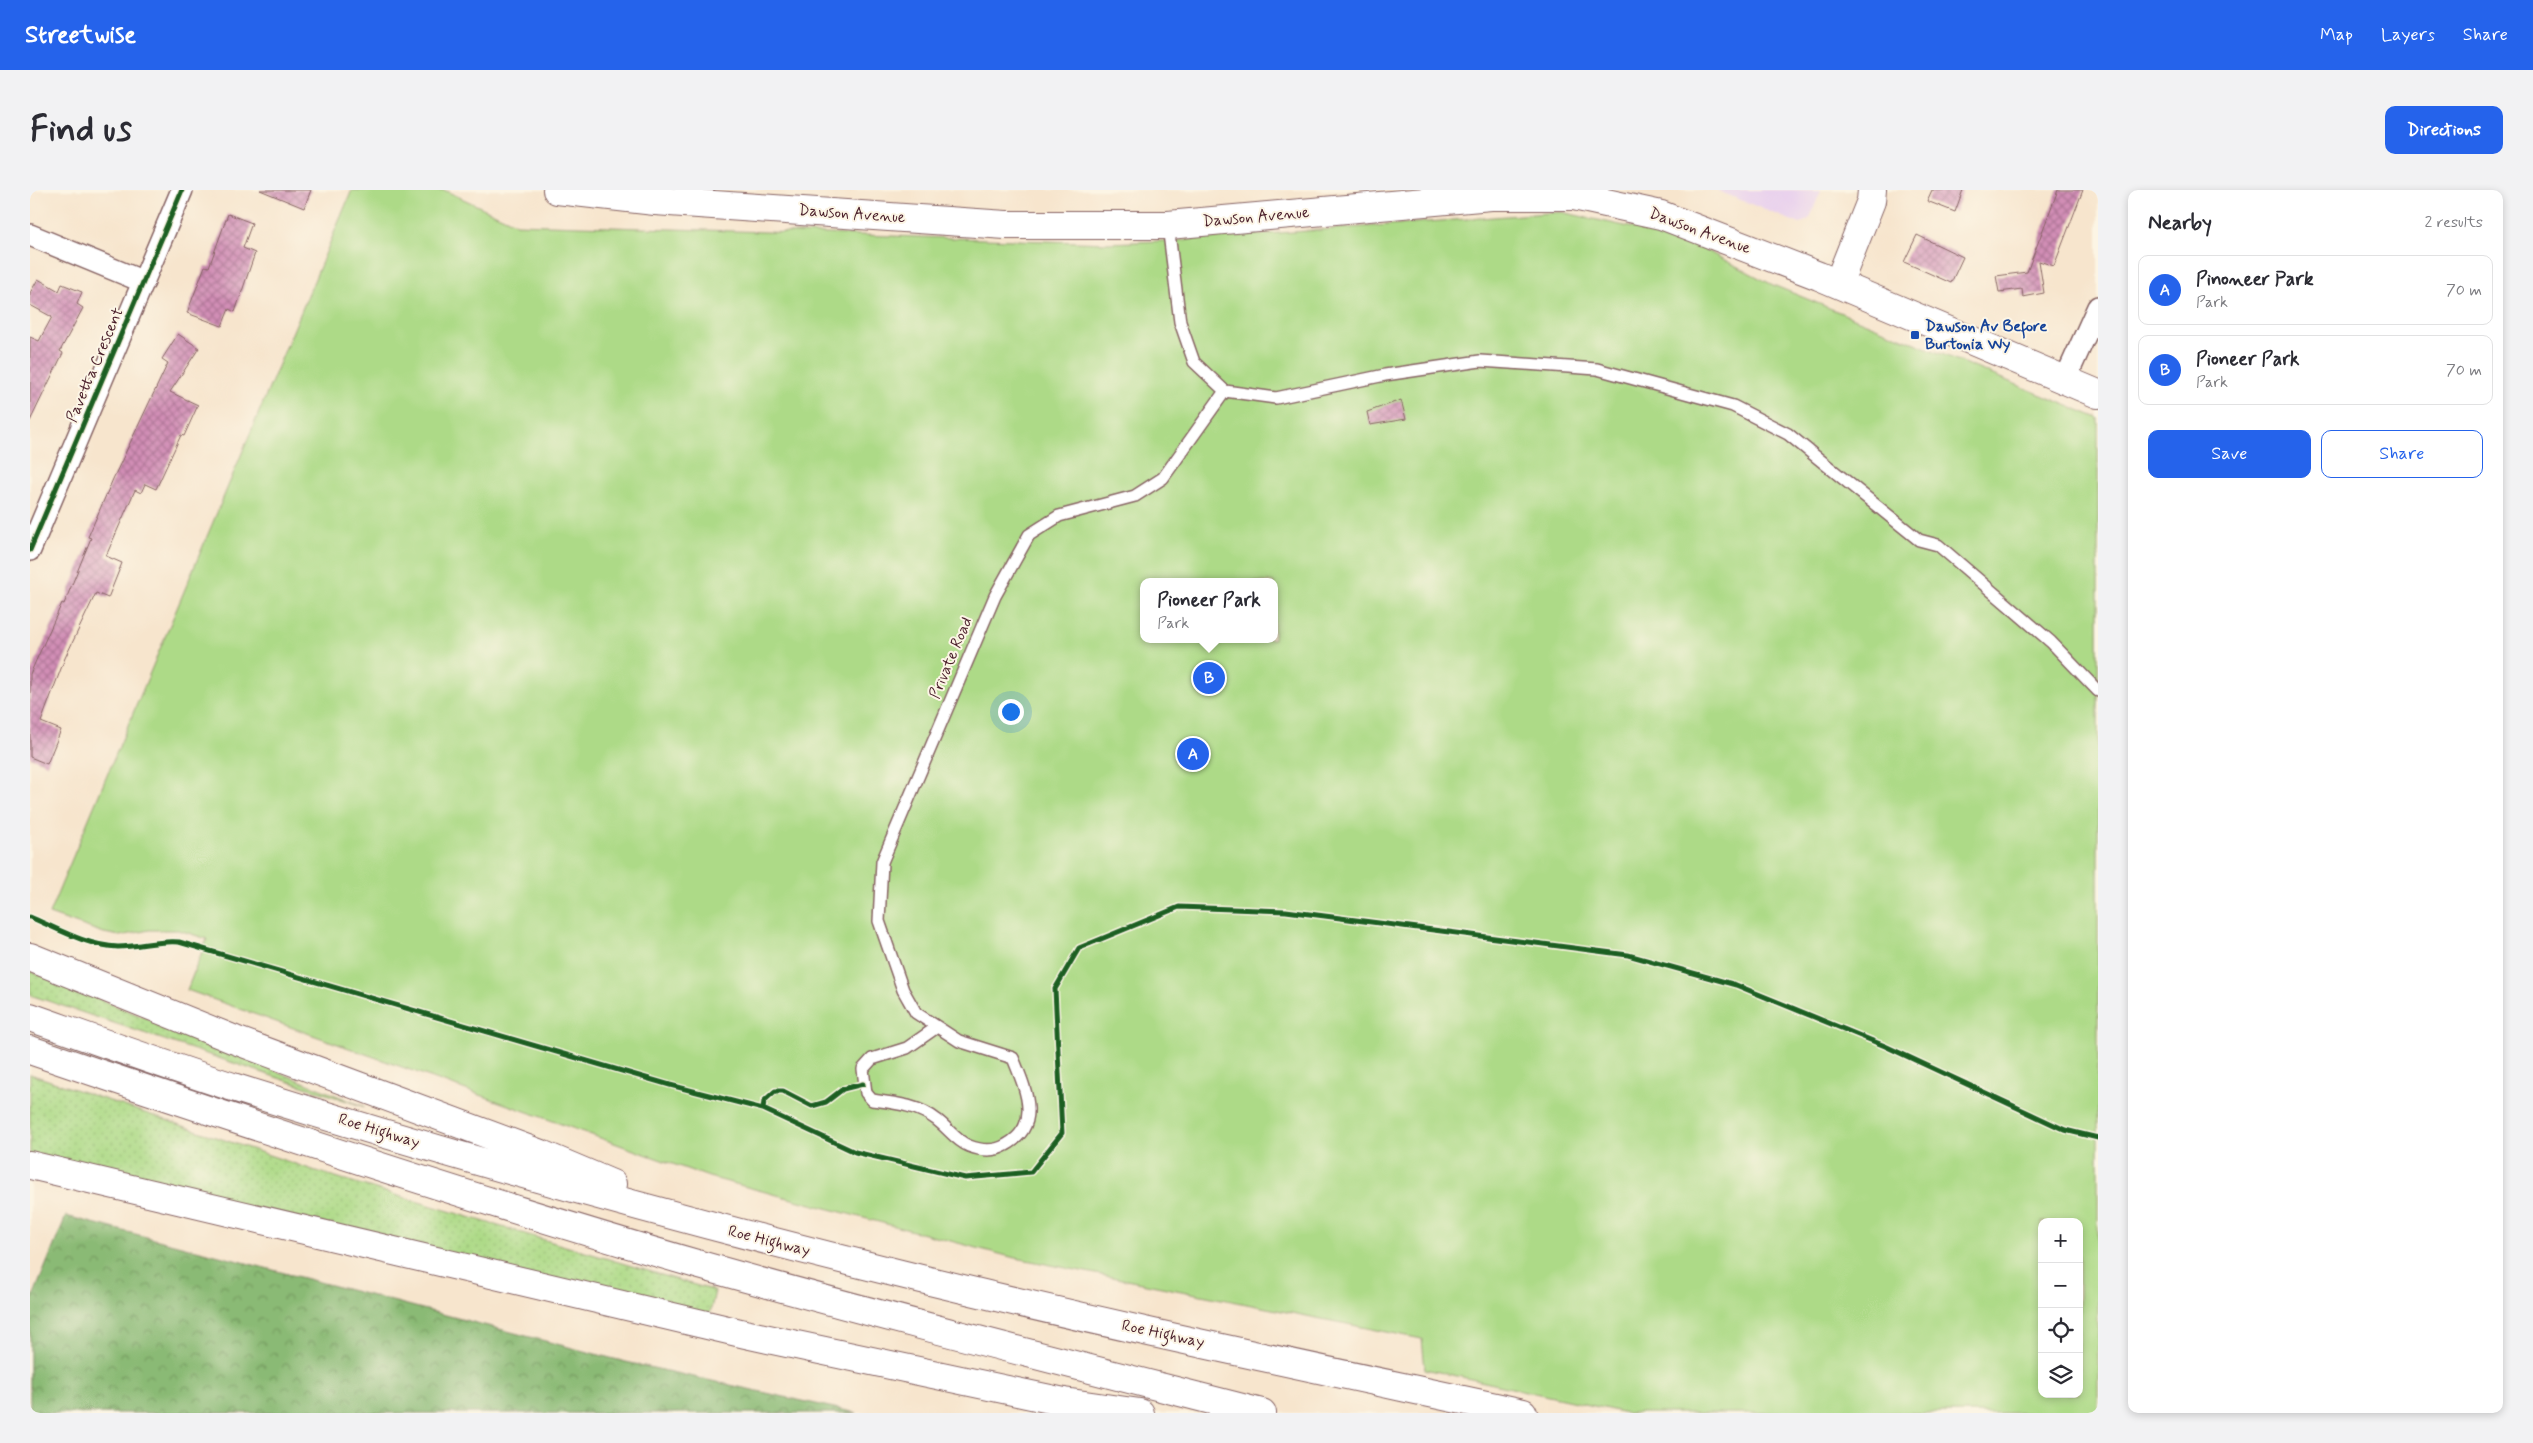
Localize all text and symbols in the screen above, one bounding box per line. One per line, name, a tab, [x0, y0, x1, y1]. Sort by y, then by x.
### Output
text: Streetwise	[25, 20, 136, 51]
text: Map	[2320, 23, 2353, 47]
text: Layers	[2381, 23, 2435, 47]
text: Share	[2463, 23, 2508, 47]
button: Directions	[2385, 106, 2503, 154]
text: Find us	[30, 107, 132, 153]
street label: Dawson Avenue	[798, 200, 907, 228]
street label: Dawson Avenue	[1202, 202, 1311, 232]
street label: Dawson Avenue	[1646, 203, 1754, 259]
text: Nearby	[2148, 209, 2212, 237]
text: 2 results	[2425, 212, 2483, 233]
text: Pinoneer Park	[2196, 267, 2314, 292]
text: A	[2160, 280, 2170, 301]
text: 70 m	[2446, 280, 2482, 301]
text: Park	[2196, 292, 2228, 313]
street label: Pavetta Crescent	[61, 304, 129, 426]
place label: Dawson Av Before Burtonia Wy	[1925, 316, 2047, 355]
marker: Dawson Av Before Burtonia Wy	[1909, 329, 1921, 341]
text: Pioneer Park	[2196, 347, 2299, 372]
text: B	[2160, 360, 2170, 381]
text: 70 m	[2446, 360, 2482, 381]
text: Park	[2196, 372, 2228, 393]
button: Save	[2148, 430, 2311, 478]
button: Share	[2321, 430, 2483, 478]
popup	[1140, 578, 1278, 643]
text: Pioneer Park	[1157, 588, 1261, 613]
text: Park	[1157, 613, 1189, 634]
street label: Private Road	[924, 614, 978, 702]
pin: B	[1193, 659, 1225, 697]
your location	[998, 699, 1024, 725]
pin: A	[1177, 735, 1209, 773]
street label: Roe Highway	[335, 1109, 422, 1154]
map controls	[2038, 1218, 2083, 1398]
button: +	[2038, 1218, 2083, 1263]
street label: Roe Highway	[725, 1221, 812, 1262]
button: −	[2038, 1263, 2083, 1308]
button: locate	[2038, 1308, 2083, 1353]
street label: Roe Highway	[1120, 1315, 1206, 1354]
button: layers	[2038, 1353, 2083, 1398]

